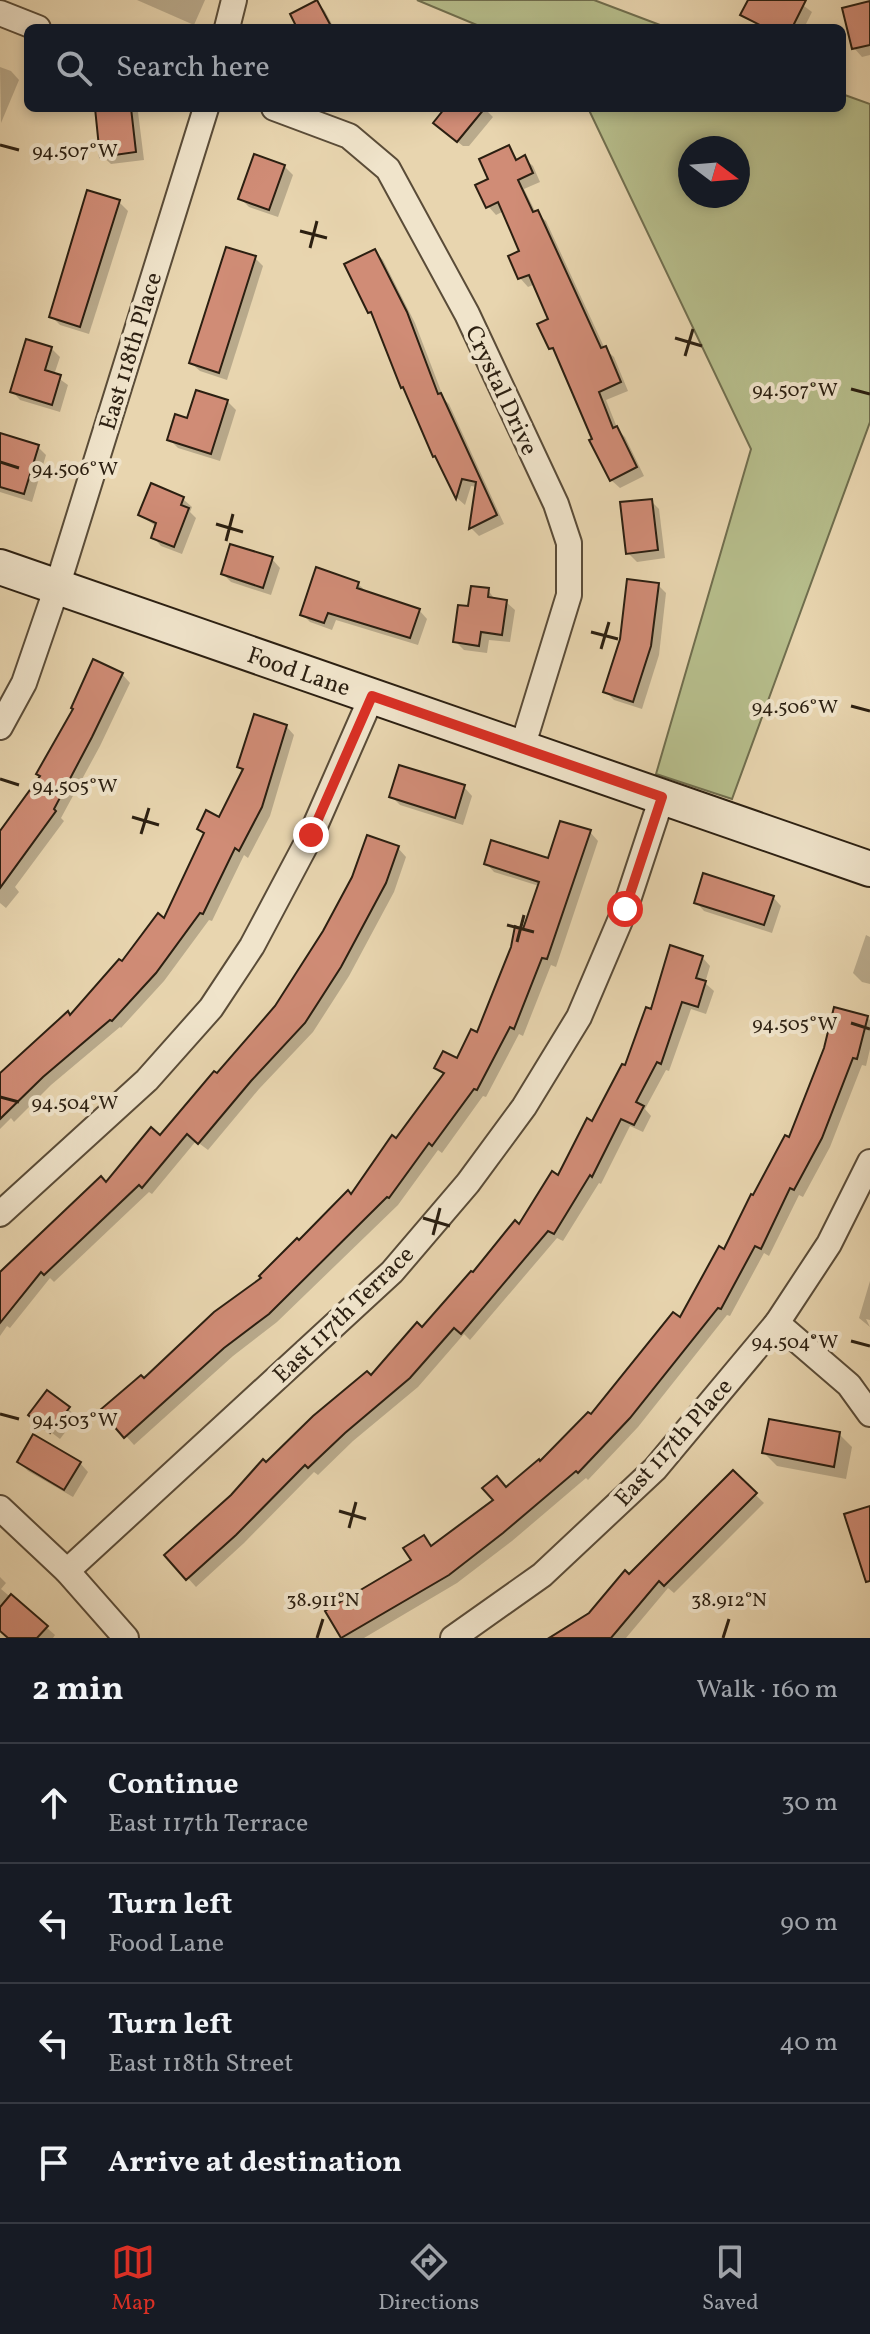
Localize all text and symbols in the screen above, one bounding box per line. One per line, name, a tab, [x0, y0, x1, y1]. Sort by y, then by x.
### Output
search box	[24, 24, 846, 112]
icon: search	[52, 46, 96, 90]
text: Search here	[116, 47, 270, 89]
north arrow	[678, 136, 750, 208]
text: 94.507°W	[32, 138, 118, 166]
street label: East 118th Place	[92, 268, 172, 435]
street label: Crystal Drive	[455, 320, 545, 461]
text: 94.507°W	[752, 377, 838, 405]
text: 94.506°W	[32, 456, 118, 484]
street label: Food Lane	[242, 639, 355, 706]
text: 94.506°W	[752, 694, 838, 722]
text: 94.505°W	[32, 773, 118, 801]
route end	[293, 817, 329, 853]
route start	[607, 891, 643, 927]
text: 94.505°W	[752, 1011, 838, 1039]
text: 94.504°W	[32, 1090, 118, 1118]
street label: East 117th Terrace	[266, 1239, 423, 1392]
text: 94.504°W	[752, 1329, 838, 1357]
street label: East 117th Place	[607, 1371, 742, 1515]
text: 94.503°W	[32, 1407, 118, 1435]
text: 38.911°N	[286, 1587, 360, 1615]
text: 38.912°N	[691, 1587, 767, 1615]
text: 2 min	[32, 1667, 124, 1714]
text: Walk · 160 m	[696, 1672, 838, 1708]
text: Continue	[108, 1764, 239, 1806]
icon: ahead	[32, 1781, 76, 1825]
text: 30 m	[781, 1785, 838, 1821]
text: East 117th Terrace	[108, 1806, 308, 1842]
text: Turn left	[108, 1884, 232, 1926]
icon: left	[32, 1901, 76, 1945]
text: 90 m	[780, 1905, 838, 1941]
text: Food Lane	[108, 1926, 224, 1962]
text: Turn left	[108, 2004, 232, 2046]
icon: left	[32, 2021, 76, 2065]
text: 40 m	[779, 2025, 838, 2061]
text: East 118th Street	[108, 2046, 293, 2082]
icon: arrive	[32, 2141, 76, 2185]
text: Arrive at destination	[108, 2142, 402, 2184]
tab: Map	[111, 2240, 155, 2319]
tab: Directions	[378, 2240, 479, 2319]
tab: Saved	[702, 2240, 759, 2319]

